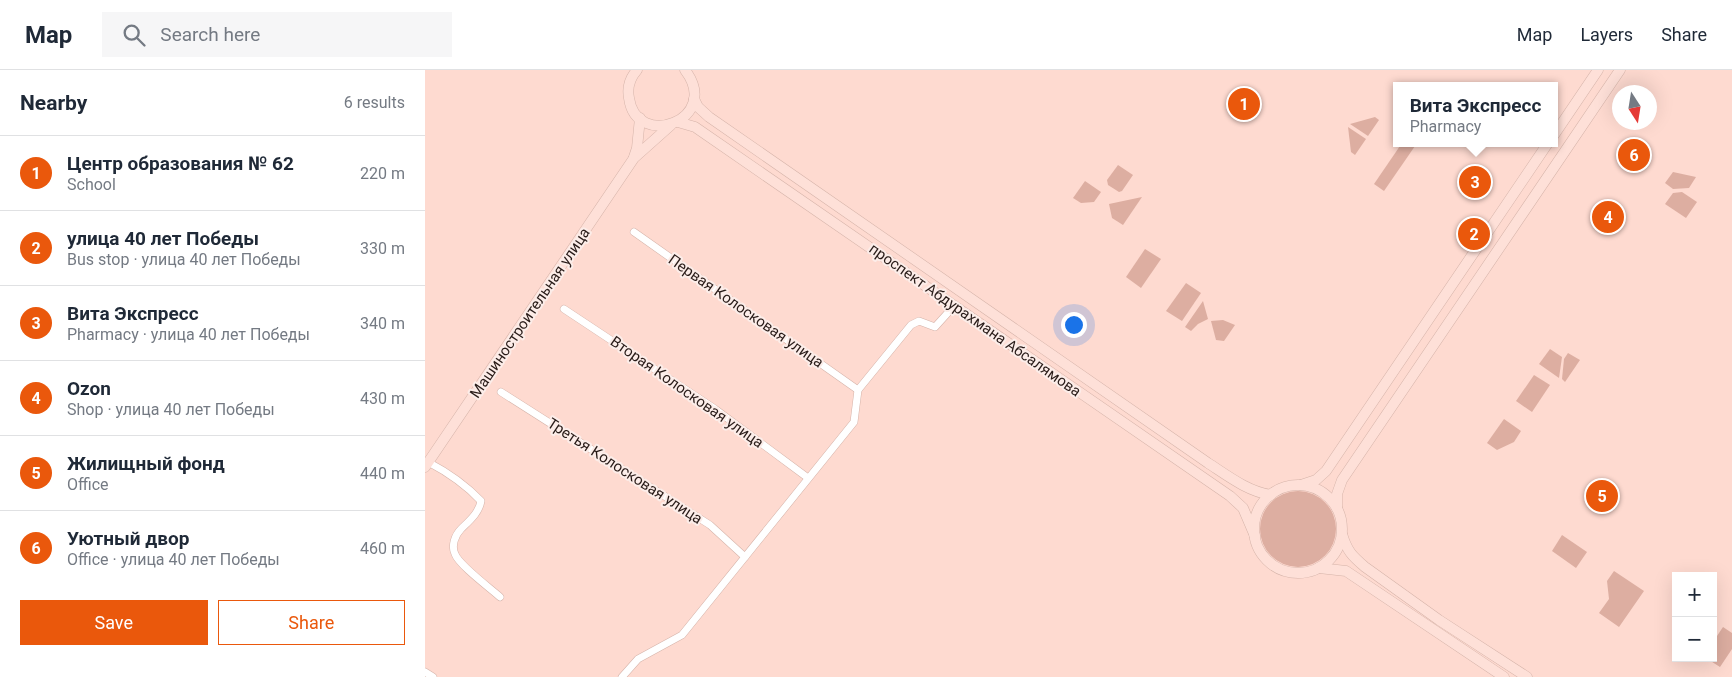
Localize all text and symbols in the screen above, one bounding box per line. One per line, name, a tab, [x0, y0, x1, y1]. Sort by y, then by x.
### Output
search box	[102, 12, 452, 57]
text: Map	[25, 21, 72, 49]
icon: search	[120, 21, 148, 49]
text: Search here	[160, 23, 260, 46]
text: Map	[1517, 24, 1552, 45]
text: Layers	[1580, 24, 1633, 45]
text: Share	[1661, 24, 1707, 45]
popup	[1393, 82, 1558, 147]
pin: 1	[1228, 85, 1260, 123]
north arrow	[1612, 85, 1657, 130]
text: Nearby	[20, 91, 87, 115]
text: 6 results	[344, 93, 405, 112]
text: Вита Экспресс	[1410, 94, 1541, 117]
text: Pharmacy	[1410, 117, 1481, 136]
pin: 6	[1618, 136, 1650, 174]
text: Центр образования № 62	[67, 152, 294, 175]
pin: 3	[1459, 163, 1491, 201]
text: 1	[31, 164, 41, 183]
text: 220 m	[360, 164, 405, 183]
text: School	[67, 175, 116, 194]
pin: 4	[1592, 198, 1624, 236]
pin: 2	[1458, 215, 1490, 253]
street label: Машиностроительная улица	[466, 225, 594, 401]
text: улица 40 лет Победы	[67, 227, 259, 250]
text: 2	[31, 239, 41, 258]
text: 330 m	[360, 239, 405, 258]
street label: проспект Абдурахмана Абсалямова	[866, 240, 1084, 400]
text: Bus stop · улица 40 лет Победы	[67, 250, 301, 269]
street label: Первая Колосковая улица	[665, 251, 827, 371]
text: Вита Экспресс	[67, 302, 199, 325]
your location	[1061, 312, 1087, 338]
text: 3	[31, 314, 41, 333]
text: 340 m	[360, 314, 405, 333]
text: Pharmacy · улица 40 лет Победы	[67, 325, 310, 344]
street label: Вторая Колосковая улица	[607, 332, 767, 452]
text: Ozon	[67, 377, 111, 400]
text: 4	[31, 389, 41, 408]
text: 430 m	[360, 389, 405, 408]
text: Shop · улица 40 лет Победы	[67, 400, 275, 419]
street label: Третья Колосковая улица	[544, 414, 706, 528]
text: Жилищный фонд	[67, 452, 225, 475]
text: 5	[31, 464, 41, 483]
text: 440 m	[360, 464, 405, 483]
text: Office	[67, 475, 109, 494]
pin: 5	[1586, 477, 1618, 515]
text: Уютный двор	[67, 527, 189, 550]
text: 6	[31, 539, 41, 558]
text: 460 m	[360, 539, 405, 558]
text: Office · улица 40 лет Победы	[67, 550, 280, 569]
map controls	[1672, 572, 1717, 662]
button: +	[1672, 572, 1717, 617]
button: Save	[20, 600, 208, 645]
button: Share	[218, 600, 405, 645]
button: −	[1672, 617, 1717, 662]

